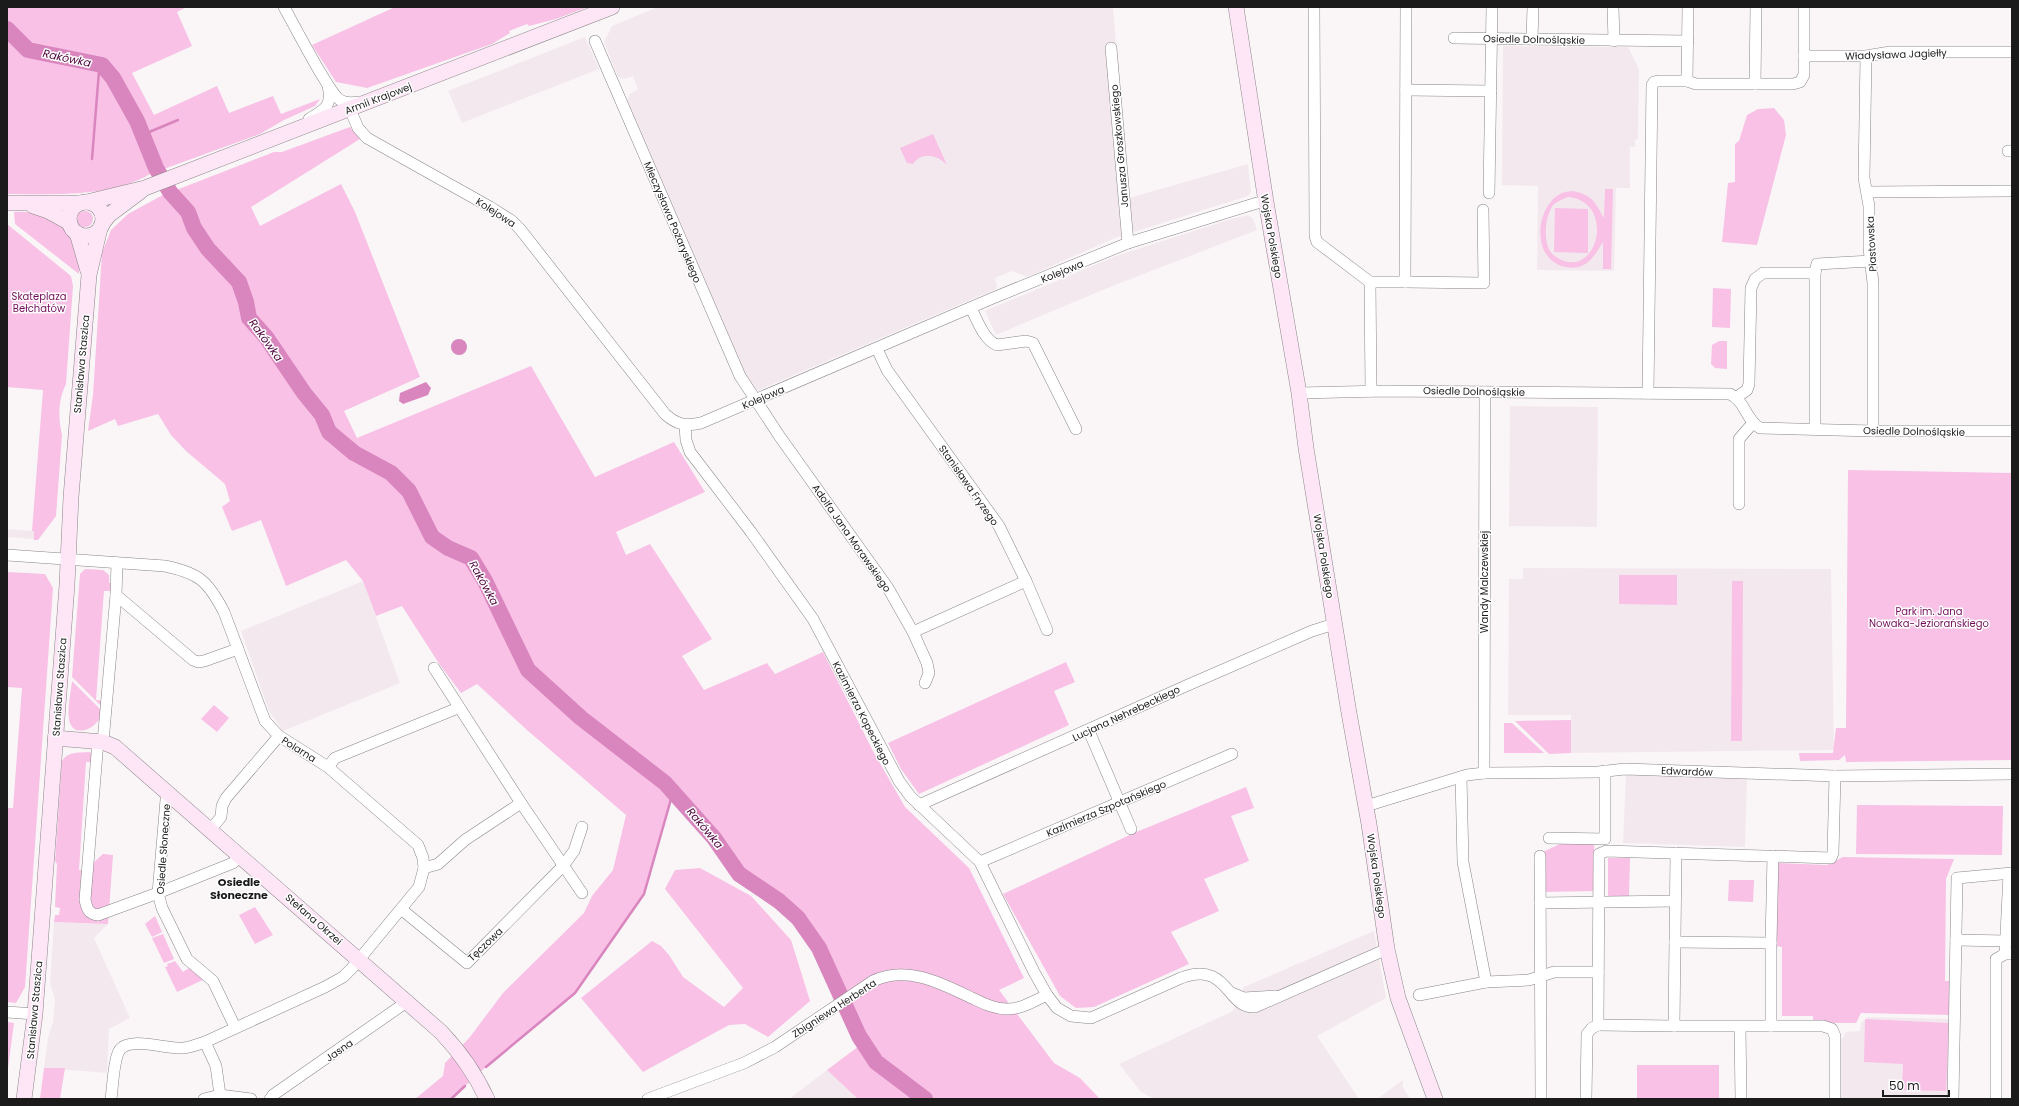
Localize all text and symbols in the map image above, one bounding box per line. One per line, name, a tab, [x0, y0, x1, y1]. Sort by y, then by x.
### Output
street label: Osiedle Dolnośląskie	[1483, 31, 1585, 48]
water label: Rakówka	[41, 45, 93, 71]
street label: Władysława Jagiełły	[1845, 45, 1947, 64]
street label: Armii Krajowej	[343, 79, 414, 118]
street label: Janusza Groszkowskiego	[1107, 84, 1132, 208]
street label: Mieczysława Pożaryskiego	[640, 159, 705, 285]
street label: Wojska Polskiego	[1257, 193, 1286, 279]
street label: Kolejowa	[473, 194, 519, 231]
street label: Piastowska	[1863, 216, 1880, 272]
street label: Kolejowa	[1039, 256, 1086, 287]
park label: Skateplaza Bełchatów	[12, 289, 66, 316]
street label: Stanisława Staszica	[70, 314, 93, 414]
water label: Rakówka	[245, 315, 287, 365]
street label: Kolejowa	[740, 382, 787, 413]
street label: Osiedle Dolnośląskie	[1423, 383, 1525, 400]
street label: Osiedle Dolnośląskie	[1863, 423, 1965, 440]
street label: Stanisława Fryzego	[935, 442, 1002, 529]
street label: Adolfa Jana Morawskiego	[808, 481, 895, 595]
street label: Wojska Polskiego	[1309, 513, 1338, 599]
street label: Wandy Malczewskiej	[1477, 531, 1492, 633]
water label: Rakówka	[465, 558, 503, 609]
park label: Park im. Jana Nowaka-Jeziorańskiego	[1869, 604, 1989, 631]
street label: Stanisława Staszica	[49, 637, 70, 737]
street label: Kazimierza Kopeckiego	[829, 659, 894, 768]
street label: Lucjana Nehrebeckiego	[1070, 682, 1183, 745]
street label: Polarna	[279, 733, 319, 766]
street label: Edwardów	[1661, 763, 1714, 780]
street label: Kazimierza Szpotańskiego	[1044, 776, 1168, 841]
street label: Osiedle Słoneczne	[153, 803, 174, 895]
water label: Rakówka	[683, 804, 727, 852]
street label: Wojska Polskiego	[1363, 833, 1390, 919]
district label: Osiedle Słoneczne	[210, 874, 268, 903]
street label: Stefana Okrzei	[282, 890, 346, 949]
street label: Tęczowa	[464, 924, 506, 965]
street label: Stanisława Staszica	[23, 960, 46, 1060]
street label: Zbigniewa Herberta	[789, 975, 879, 1041]
street label: Jasna	[323, 1036, 356, 1065]
scale bar	[1883, 1072, 1949, 1098]
text: 50 m	[1889, 1077, 1920, 1094]

